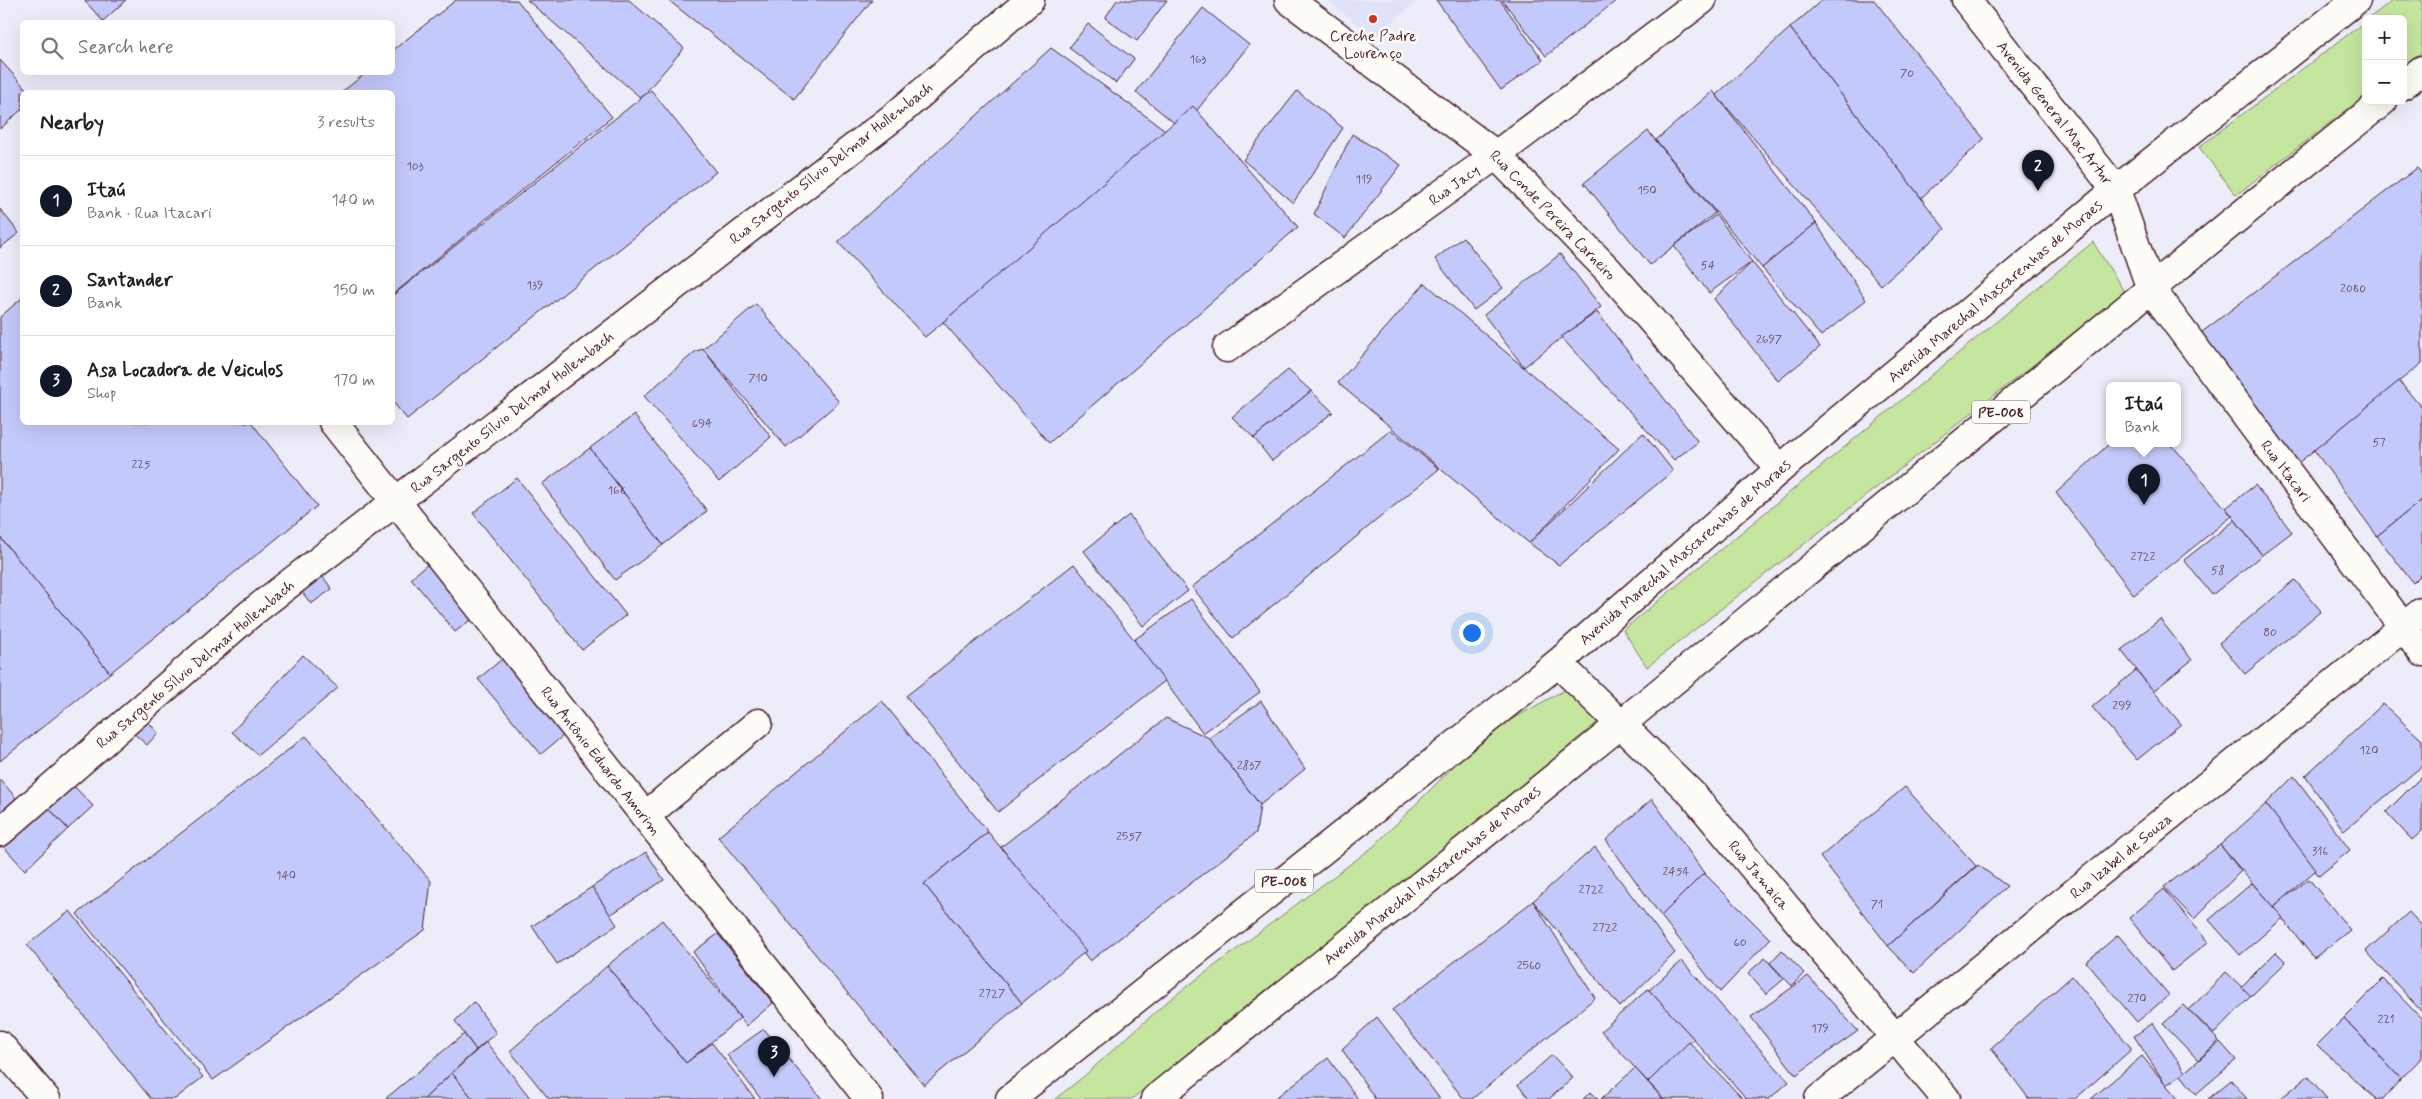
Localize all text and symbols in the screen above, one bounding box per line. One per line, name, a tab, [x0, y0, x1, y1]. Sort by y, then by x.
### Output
marker: Creche Padre Lourenço	[1367, 13, 1379, 25]
map controls	[2362, 15, 2407, 105]
button: +	[2362, 15, 2407, 60]
search box	[20, 20, 395, 75]
place label: Creche Padre Lourenço	[1330, 27, 1416, 64]
icon: search	[38, 34, 66, 62]
text: Search here	[78, 35, 174, 60]
street label: Avenida General Mac Artur	[1992, 37, 2117, 190]
house number: 163	[1190, 52, 1207, 68]
button: −	[2362, 60, 2407, 105]
house number: 70	[1900, 66, 1914, 82]
street label: Rua Sargento Sílvio Delmar Hollembach	[726, 78, 938, 250]
text: Nearby	[40, 109, 104, 137]
text: 3 results	[317, 112, 375, 133]
street label: Rua Conde Pereira Carneiro	[1485, 146, 1620, 285]
pin: 2	[2022, 150, 2054, 191]
house number: 103	[406, 159, 424, 175]
street label: Rua Jacy	[1425, 161, 1484, 211]
house number: 119	[1356, 172, 1372, 188]
text: Itaú	[87, 178, 125, 203]
house number: 150	[1638, 183, 1656, 199]
text: 1	[52, 190, 60, 211]
text: 140 m	[331, 190, 375, 211]
street label: Avenida Marechal Mascarenhas de Moraes	[1884, 196, 2107, 388]
text: Bank · Rua Itacari	[87, 203, 212, 224]
house number: 54	[1701, 258, 1715, 274]
text: Santander	[87, 268, 173, 293]
house number: 139	[527, 278, 543, 294]
text: 2	[52, 280, 60, 301]
text: 150 m	[333, 280, 375, 301]
house number: 2080	[2340, 281, 2366, 297]
text: Bank	[87, 293, 122, 314]
street label: Rua Sargento Sílvio Delmar Hollembach	[407, 327, 619, 499]
house number: 2697	[1756, 332, 1782, 348]
text: Asa Locadora de Veiculos	[87, 358, 283, 383]
text: 3	[52, 370, 60, 391]
text: 170 m	[333, 370, 375, 391]
house number: 710	[748, 371, 768, 387]
popup	[2106, 382, 2181, 447]
text: Shop	[87, 383, 116, 404]
text: Itaú	[2124, 392, 2163, 417]
road number: PE-008	[1972, 401, 2030, 424]
house number: 694	[692, 416, 712, 432]
text: Bank	[2124, 417, 2160, 438]
house number: 57	[2372, 435, 2386, 451]
street label: Rua Itacari	[2255, 437, 2315, 507]
street label: Avenida Marechal Mascarenhas de Moraes	[1576, 455, 1796, 650]
house number: 225	[132, 457, 151, 473]
pin: 1	[2128, 464, 2160, 505]
house number: 168	[608, 483, 626, 499]
house number: 2722	[2131, 549, 2156, 565]
house number: 58	[2211, 563, 2225, 579]
street label: Rua Sargento Sílvio Delmar Hollembach	[92, 576, 300, 754]
your location	[1459, 620, 1485, 646]
house number: 80	[2263, 625, 2277, 641]
street label: Rua Antônio Eduardo Amorim	[536, 683, 665, 840]
house number: 299	[2112, 698, 2132, 714]
house number: 120	[2360, 743, 2378, 759]
house number: 2837	[1237, 758, 1261, 774]
street label: Avenida Marechal Mascarenhas de Moraes	[1320, 782, 1545, 970]
street label: Rua Izabel de Souza	[2067, 809, 2177, 904]
house number: 2557	[1116, 829, 1142, 845]
street label: Rua Jamaica	[1723, 837, 1794, 915]
house number: 316	[2312, 844, 2328, 860]
house number: 2454	[1663, 864, 1689, 880]
house number: 140	[276, 868, 296, 884]
road number: PE-008	[1255, 869, 1313, 892]
house number: 2722	[1579, 882, 1604, 898]
house number: 71	[1871, 897, 1883, 913]
house number: 2722	[1593, 920, 1618, 936]
house number: 60	[1733, 935, 1747, 951]
house number: 2560	[1517, 958, 1542, 974]
house number: 2727	[979, 986, 1005, 1002]
house number: 270	[2127, 991, 2147, 1007]
house number: 221	[2378, 1012, 2394, 1028]
house number: 179	[1811, 1021, 1829, 1037]
pin: 3	[758, 1036, 790, 1077]

